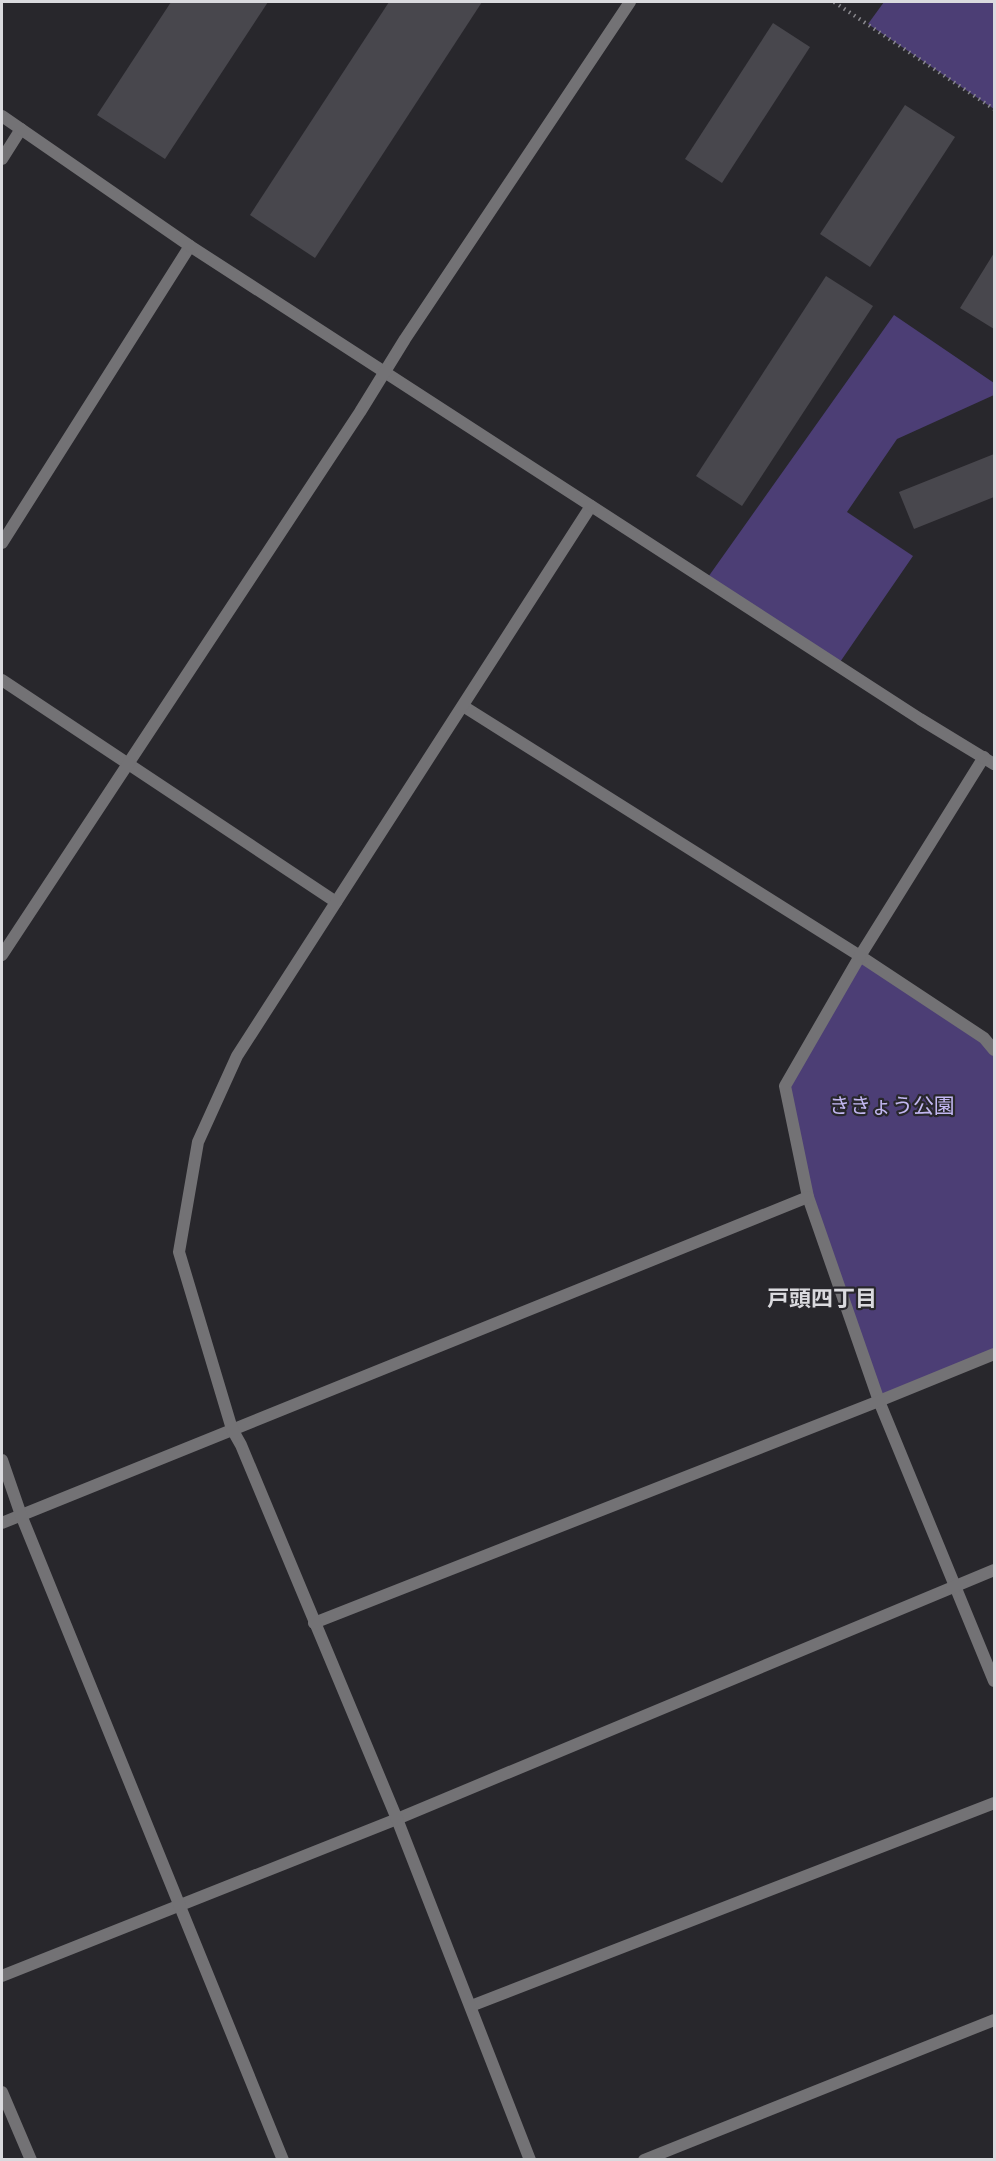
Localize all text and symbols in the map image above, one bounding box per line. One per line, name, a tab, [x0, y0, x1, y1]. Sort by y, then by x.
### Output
park label: ききょう公園	[829, 1089, 955, 1121]
district label: 戸頭四丁目	[767, 1281, 877, 1315]

